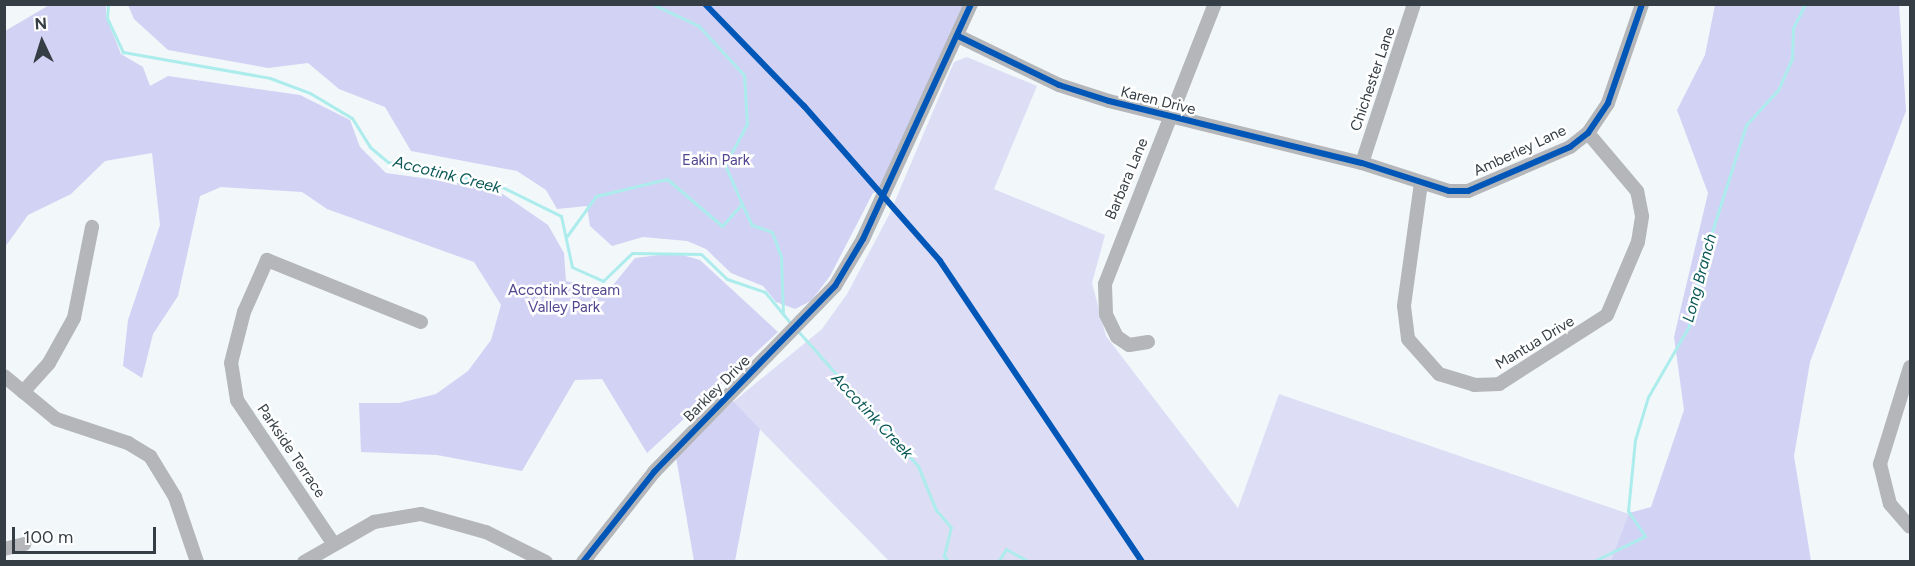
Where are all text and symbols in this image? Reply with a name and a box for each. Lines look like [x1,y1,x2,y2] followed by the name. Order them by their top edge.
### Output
[12,12,72,72] north arrow
[34,14,48,33] text: N
[1347,25,1399,133] street label: Chichester Lane
[1119,83,1197,119] street label: Karen Drive
[1471,122,1569,180] street label: Amberley Lane
[1102,136,1152,222] street label: Barbara Lane
[391,152,503,198] water label: Accotink Creek
[682,152,750,170] park label: Eakin Park
[1679,232,1721,324] water label: Long Branch
[508,281,620,316] park label: Accotink Stream Valley Park
[1492,312,1578,374] street label: Mantua Drive
[680,352,754,426] street label: Barkley Drive
[827,369,917,463] water label: Accotink Creek
[253,401,329,501] street label: Parkside Terrace
[15,515,159,553] scale bar
[23,526,73,548] text: 100 m

